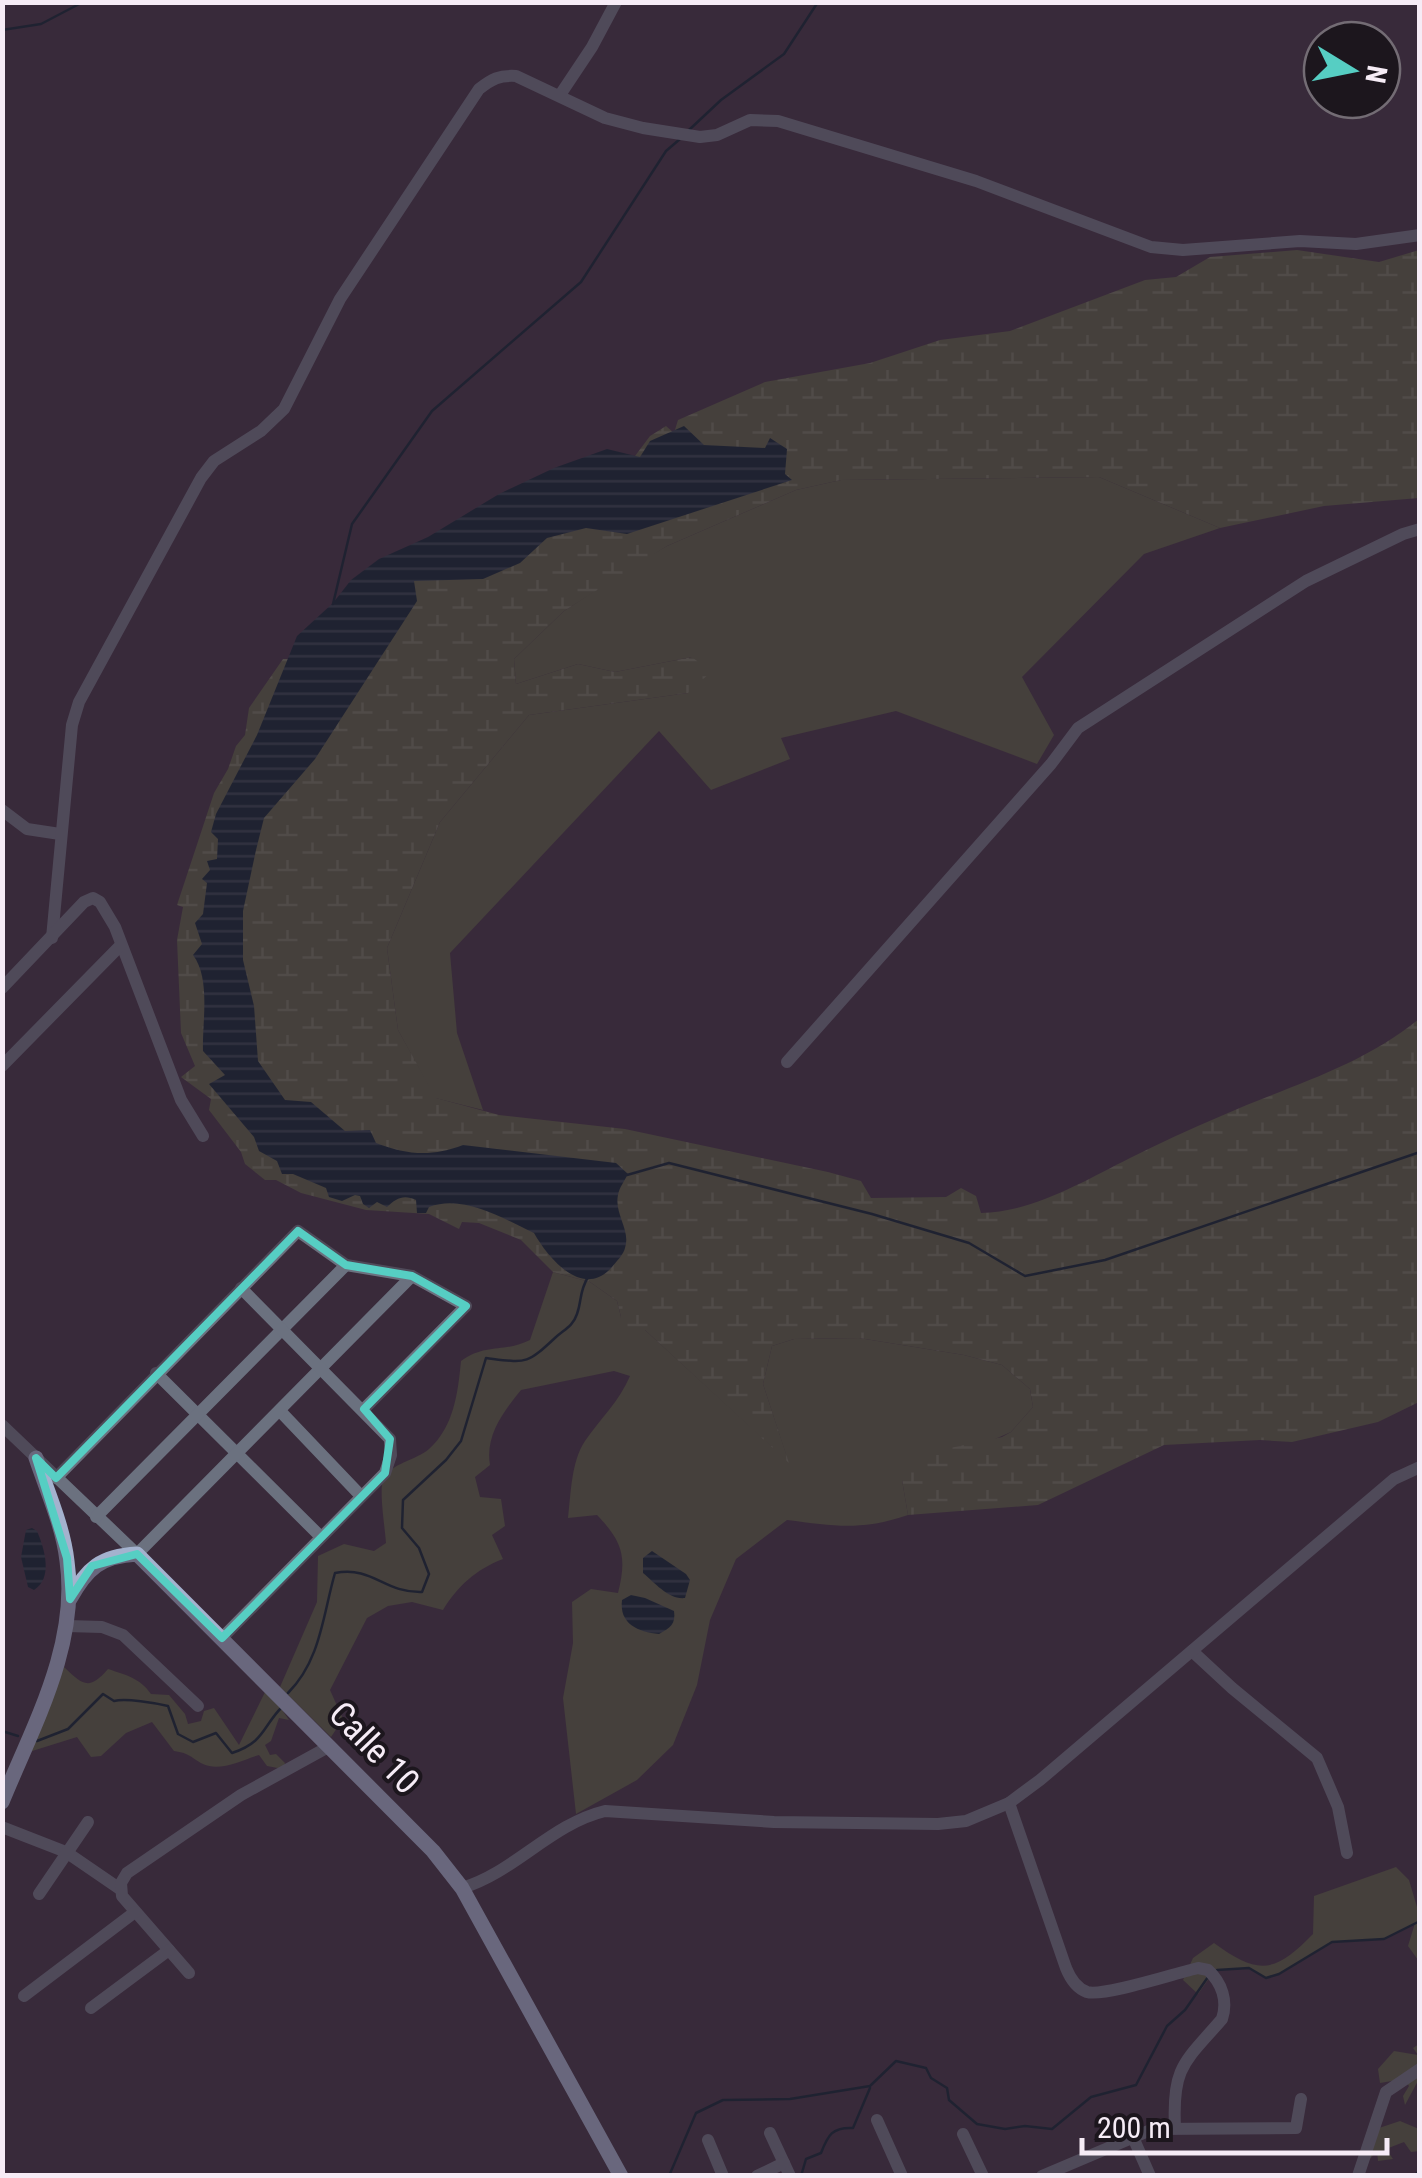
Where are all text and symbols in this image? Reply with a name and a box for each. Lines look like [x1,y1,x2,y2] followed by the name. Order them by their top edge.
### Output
[1302,20,1402,120] north arrow
[1358,63,1394,86] text: N
[320,1694,428,1802] street label: Calle 10
[1082,2093,1387,2155] scale bar
[1097,2110,1171,2145] text: 200 m

